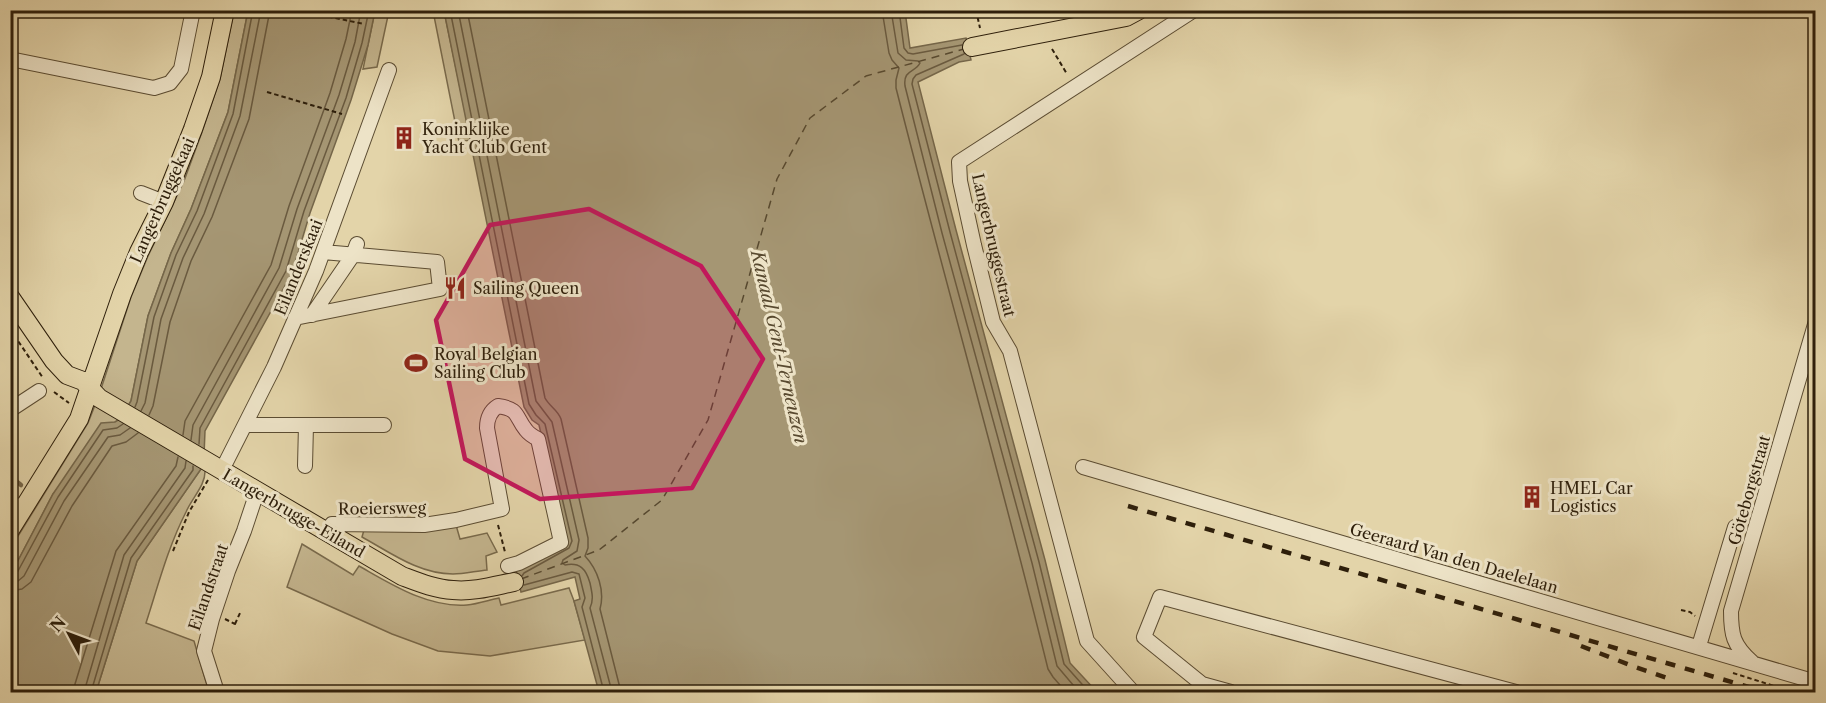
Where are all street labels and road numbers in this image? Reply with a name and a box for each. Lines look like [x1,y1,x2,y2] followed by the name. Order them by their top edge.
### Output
[125,134,199,266] street label: Langerbruggekaai
[968,171,1020,319] street label: Langerbruggestraat
[270,216,326,318] street label: Eilanderskaai
[1724,432,1774,547] street label: Göteborgstraat
[219,464,369,562] street label: Langerbrugge-Eiland
[338,497,427,519] street label: Roeiersweg
[1348,519,1560,597] street label: Geeraard Van den Daelelaan
[184,541,232,633] street label: Eilandstraat

